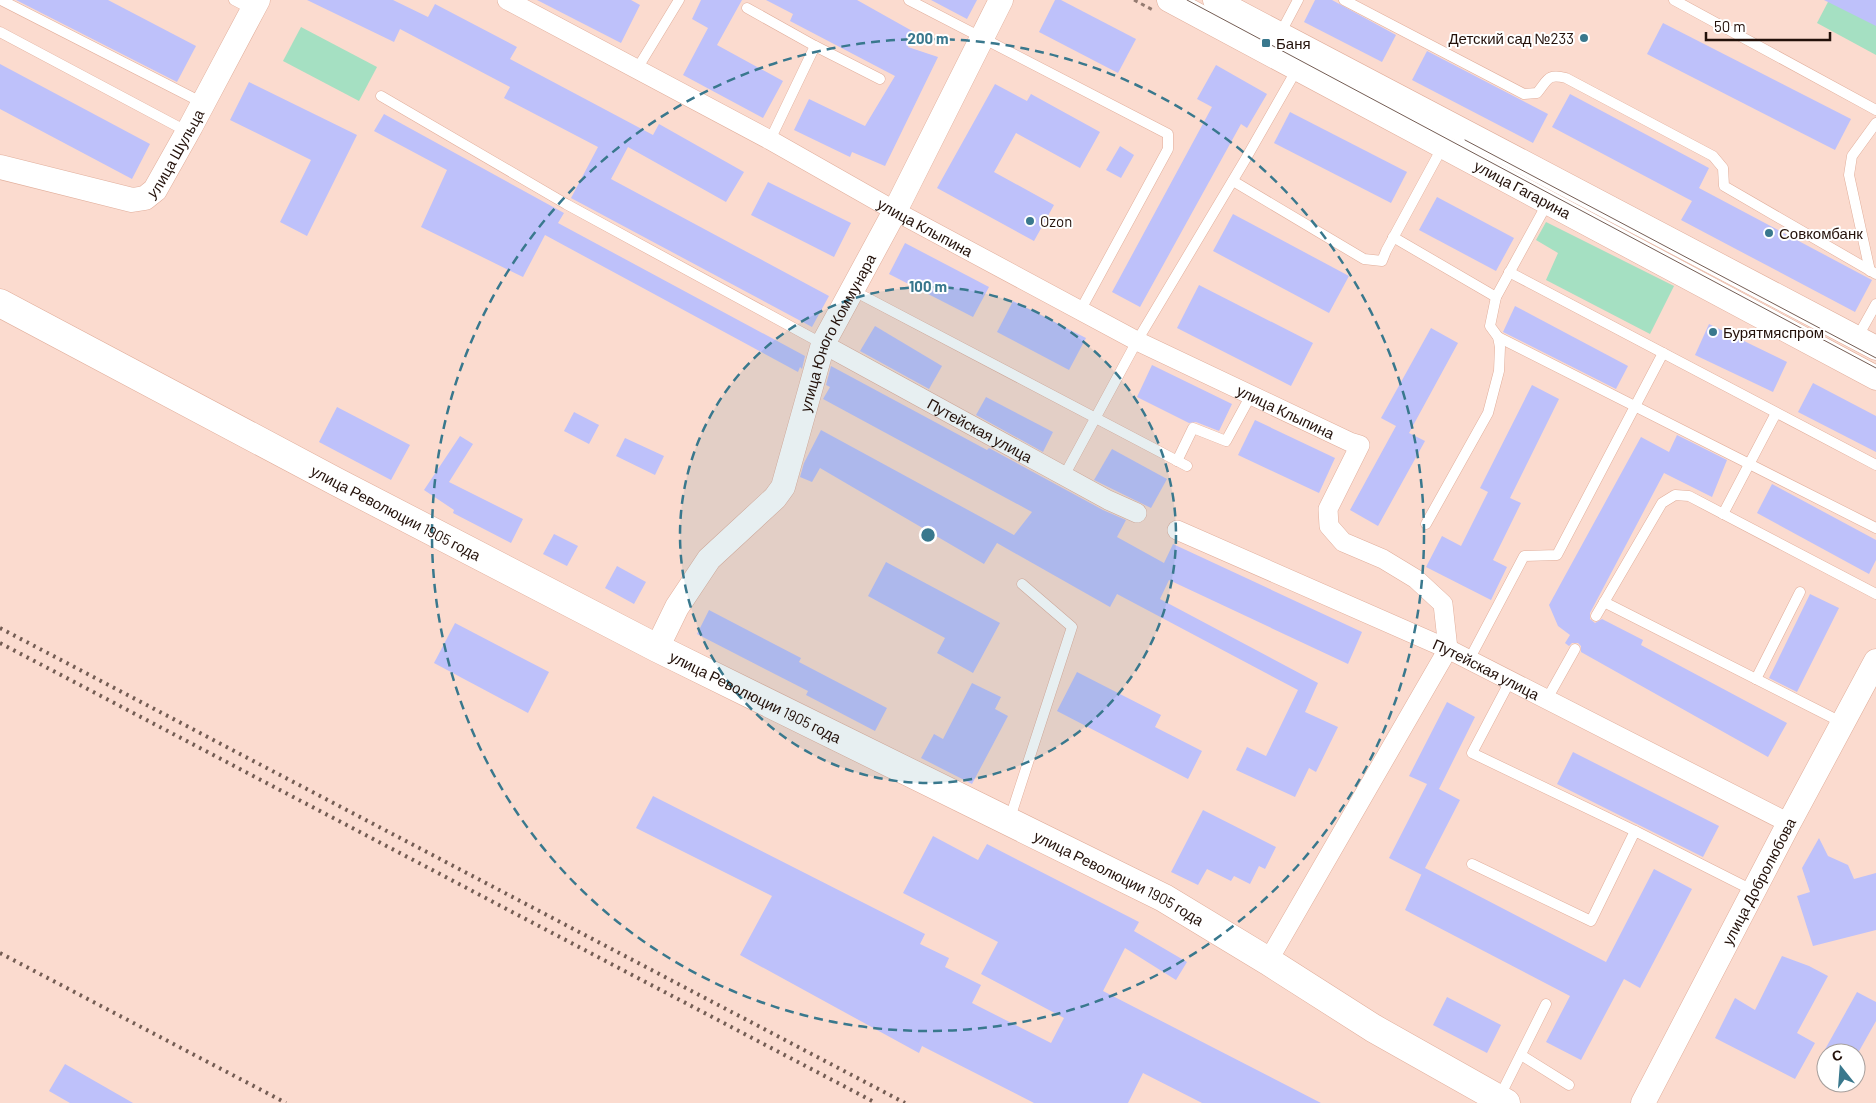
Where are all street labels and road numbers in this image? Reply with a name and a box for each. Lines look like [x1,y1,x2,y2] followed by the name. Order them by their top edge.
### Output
[144,105,208,202] street label: улица Шульца
[1471,156,1575,222] street label: улица Гагарина
[874,194,977,260] street label: улица Клыпина
[795,250,879,414] street label: улица Юного Коммунара
[1234,381,1338,443] street label: улица Клыпина
[924,394,1036,466] street label: Путейская улица
[308,461,484,564] street label: улица Революции 1905 года
[1430,635,1543,703] street label: Путейская улица
[667,647,845,747] street label: улица Революции 1905 года
[1718,814,1799,948] street label: улица Добролюбова
[1031,826,1208,929] street label: улица Революции 1905 года

